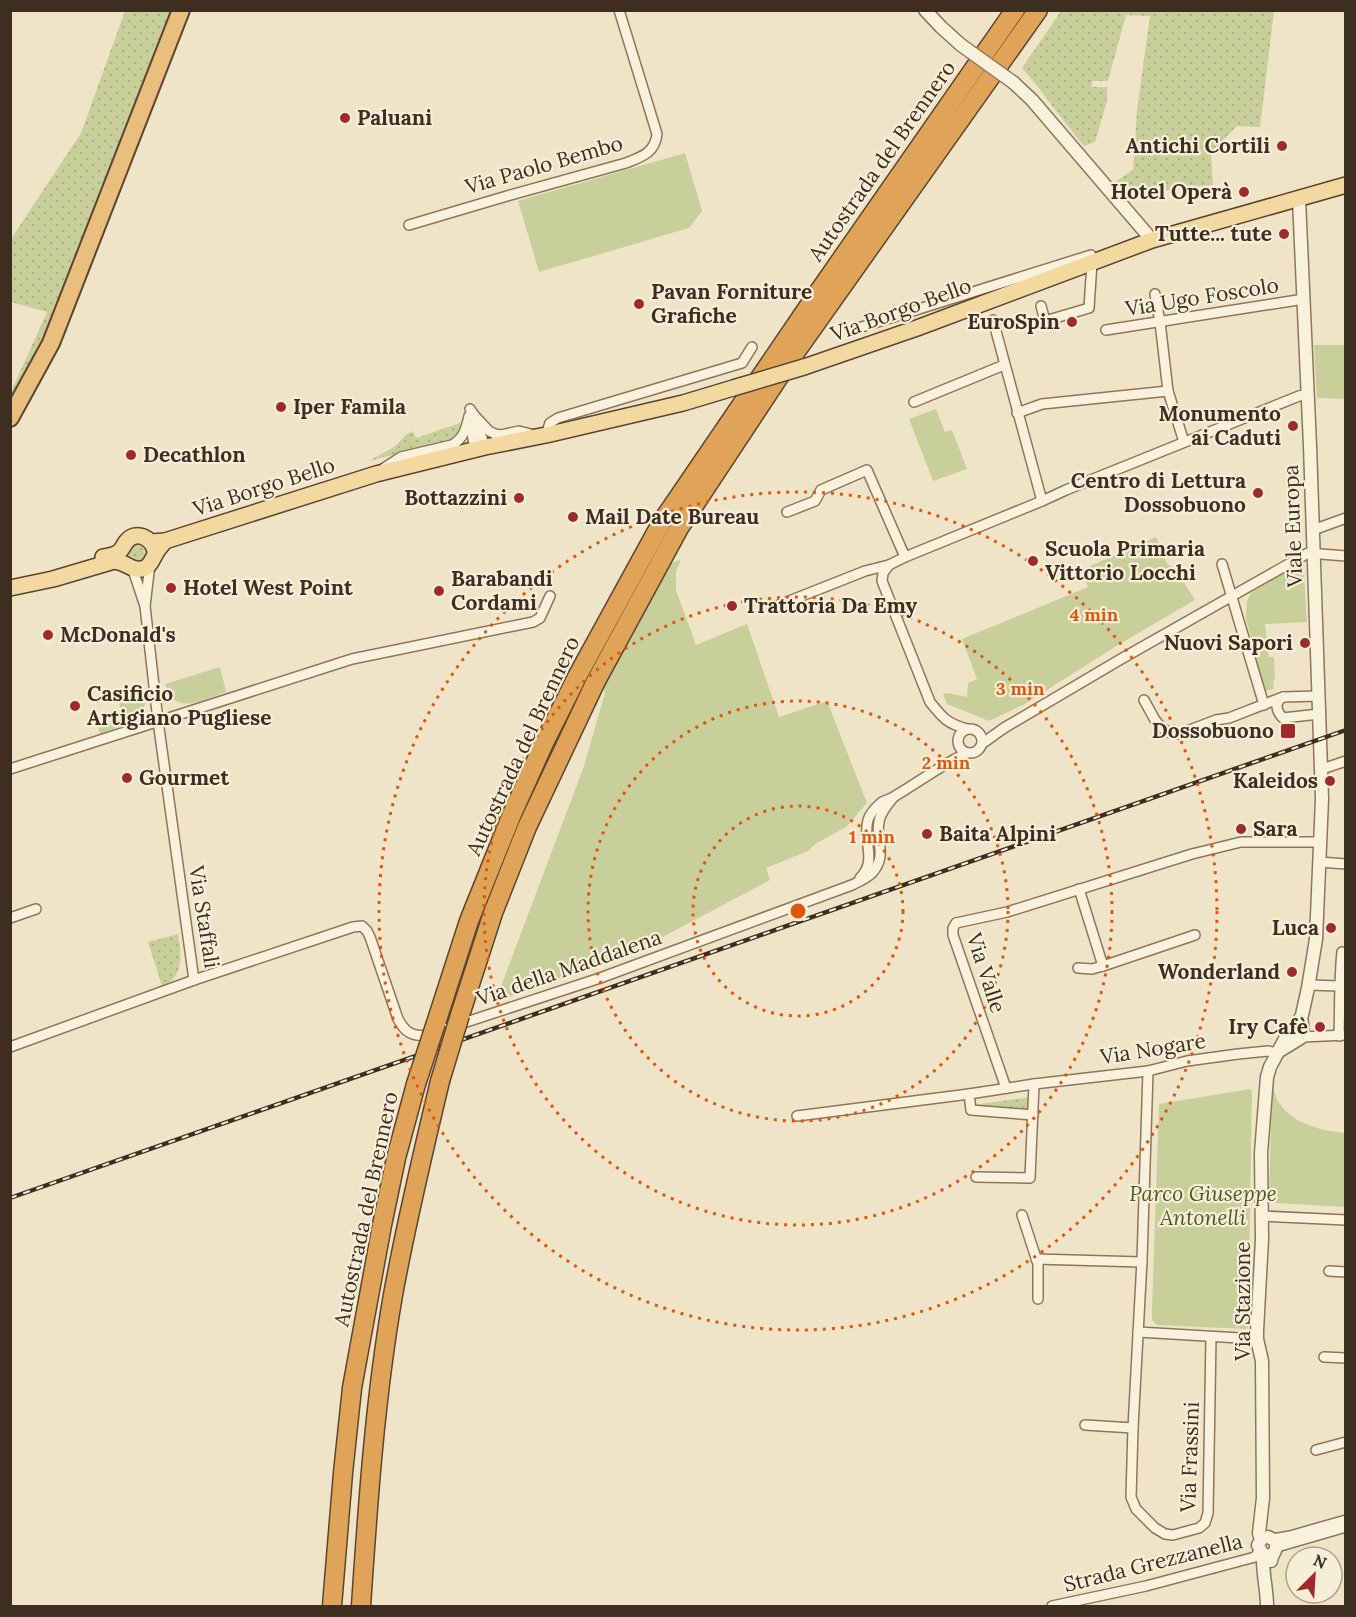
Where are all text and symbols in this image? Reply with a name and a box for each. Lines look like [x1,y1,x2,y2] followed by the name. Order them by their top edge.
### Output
[801,55,961,267] street label: Autostrada del Brennero
[357,104,432,131] place label: Paluani
[338,111,352,125] marker: Paluani
[461,129,626,200] street label: Via Paolo Bembo
[1126,132,1270,159] place label: Antichi Cortili
[1275,139,1289,153] marker: Antichi Cortili
[1111,178,1232,205] place label: Hotel Operà
[1237,185,1251,199] marker: Hotel Operà
[1155,220,1272,247] place label: Tutte... tute
[1277,227,1291,241] marker: Tutte... tute
[1122,271,1280,322] street label: Via Ugo Foscolo
[826,272,975,348] street label: Via Borgo Bello
[651,278,812,329] place label: Pavan Forniture Grafiche
[632,297,646,311] marker: Pavan Forniture Grafiche
[967,308,1060,335] place label: EuroSpin
[1065,315,1079,329] marker: EuroSpin
[293,393,406,420] place label: Iper Famila
[274,400,288,414] marker: Iper Famila
[1158,400,1281,451] place label: Monumento ai Caduti
[1286,419,1300,433] marker: Monumento ai Caduti
[143,441,246,468] place label: Decathlon
[124,448,138,462] marker: Decathlon
[189,451,338,522] street label: Via Borgo Bello
[1277,464,1308,589] street label: Viale Europa
[1071,467,1246,518] place label: Centro di Lettura Dossobuono
[404,484,507,511] place label: Bottazzini
[1251,486,1265,500] marker: Centro di Lettura Dossobuono
[512,491,526,505] marker: Bottazzini
[585,503,759,530] place label: Mail Date Bureau
[566,510,580,524] marker: Mail Date Bureau
[1045,535,1205,586] place label: Scuola Primaria Vittorio Locchi
[1026,554,1040,568] marker: Scuola Primaria Vittorio Locchi
[451,565,553,616] place label: Barabandi Cordami
[183,574,353,601] place label: Hotel West Point
[164,581,178,595] marker: Hotel West Point
[432,584,446,598] marker: Barabandi Cordami
[744,592,917,619] place label: Trattoria Da Emy
[725,599,739,613] marker: Trattoria Da Emy
[1070,603,1119,626] text: 4 min
[60,621,176,648] place label: McDonald's
[41,628,55,642] marker: McDonald's
[1164,629,1293,656] place label: Nuovi Sapori
[459,632,585,861] street label: Autostrada del Brennero
[1298,636,1312,650] marker: Nuovi Sapori
[996,677,1045,700] text: 3 min
[87,680,271,731] place label: Casificio Artigiano Pugliese
[68,699,82,713] marker: Casificio Artigiano Pugliese
[1152,717,1274,744] place label: Dossobuono
[1279,722,1297,740] marker: Dossobuono
[922,751,971,774] text: 2 min
[139,764,229,791] place label: Gourmet
[1233,767,1318,794] place label: Kaleidos
[120,771,134,785] marker: Gourmet
[1323,774,1337,788] marker: Kaleidos
[1253,815,1298,842] place label: Sara
[939,820,1056,847] place label: Baita Alpini
[1234,822,1248,836] marker: Sara
[849,825,895,848] text: 1 min
[920,827,934,841] marker: Baita Alpini
[183,863,226,970] street label: Via Staffali
[788,901,808,921] centre of rings
[1272,914,1319,941] place label: Luca
[1324,921,1338,935] marker: Luca
[472,923,665,1012] street label: Via della Maddalena
[961,928,1012,1016] street label: Via Valle
[1158,958,1280,985] place label: Wonderland
[1285,965,1299,979] marker: Wonderland
[1228,1013,1308,1040] place label: Iry Cafè
[1313,1020,1327,1034] marker: Iry Cafè
[1097,1027,1208,1070] street label: Via Nogare
[327,1089,404,1330] street label: Autostrada del Brennero
[1129,1180,1277,1231] park label: Parco Giuseppe Antonelli
[1229,1241,1256,1362] street label: Via Stazione
[1174,1401,1205,1514] street label: Via Frassini
[1061,1527,1245,1598] street label: Strada Grezzanella
[1284,1545,1344,1605] north arrow
[1310,1550,1330,1573] text: N

